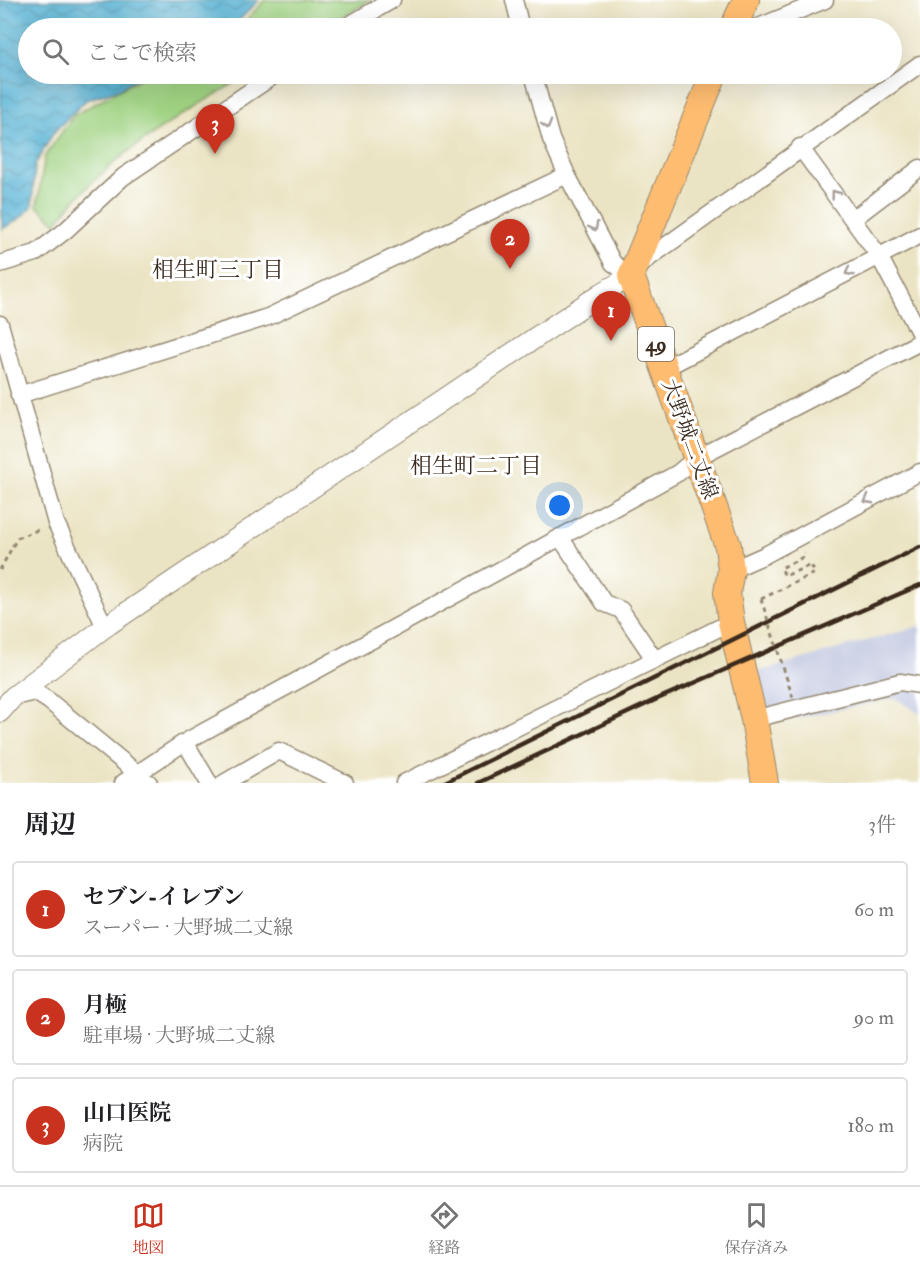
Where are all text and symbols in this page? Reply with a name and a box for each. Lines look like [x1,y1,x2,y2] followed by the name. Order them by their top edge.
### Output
[18,18,902,84] search box
[39,35,72,68] icon: search
[87,39,197,67] text: ここで検索
[196,104,234,154] pin: 3
[540,120,552,130] one-way arrow
[831,190,842,201] one-way arrow
[490,220,530,269] pin: 2
[587,221,598,232] one-way arrow
[152,256,284,284] district label: 相生町三丁目
[845,265,856,276] one-way arrow
[592,292,630,341] pin: 1
[638,327,674,361] road number: 49
[655,375,724,503] street label: 大野城二丈線
[410,452,542,480] district label: 相生町二丁目
[545,491,574,520] your location
[864,493,875,504] one-way arrow
[24,809,76,841] text: 周辺
[868,812,896,837] text: 3件
[83,883,245,911] text: セブン-イレブン
[42,897,49,922] text: 1
[854,897,894,922] text: 60 m
[83,915,293,940] text: スーパー · 大野城二丈線
[83,991,127,1019] text: 月極
[40,1005,51,1030] text: 2
[854,1005,894,1030] text: 90 m
[83,1023,275,1048] text: 駐車場 · 大野城二丈線
[83,1099,171,1127] text: 山口医院
[42,1113,49,1138] text: 3
[847,1113,894,1138] text: 180 m
[83,1131,123,1156] text: 病院
[132,1199,165,1258] tab: 地図
[428,1199,461,1258] tab: 経路
[724,1199,788,1258] tab: 保存済み

